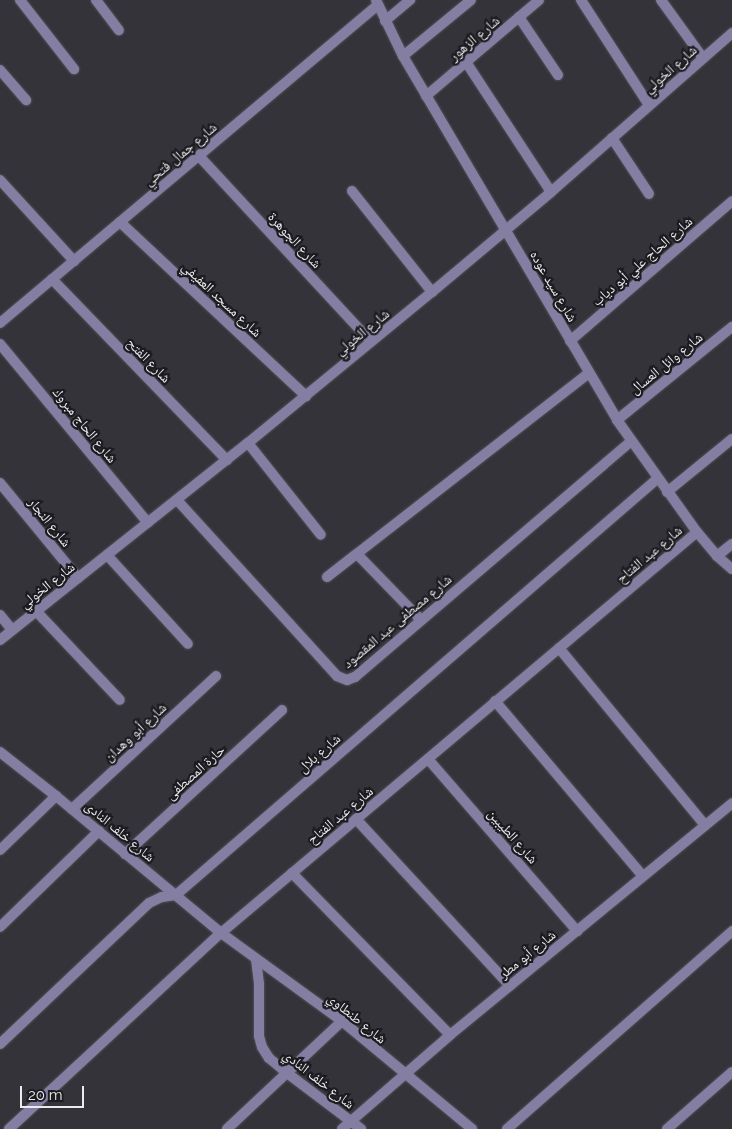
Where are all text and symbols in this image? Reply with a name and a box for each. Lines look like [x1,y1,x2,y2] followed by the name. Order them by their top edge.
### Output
[445,12,503,64] street label: شارع الزهور
[640,41,700,97] street label: شارع الخولي
[140,119,220,189] street label: شارع جمال فتحي
[265,208,325,272] street label: شارع الجوهرة
[588,213,696,309] street label: شارع الحاج علي أبو دياب
[527,247,581,325] street label: شارع سيد عوده
[179,258,265,340] street label: شارع مسجد العفيفي
[331,305,393,359] street label: شارع الخولي
[626,328,706,398] street label: شارع وائل العسال
[123,334,175,386] street label: شارع الفتح
[49,384,121,466] street label: شارع الحاج مبروك
[25,494,75,550] street label: شارع النجار
[613,522,685,586] street label: شارع عبد الفتاح
[16,558,78,612] street label: شارع الخولي
[339,571,455,671] street label: شارع مصطفى عبد المقصود
[100,699,170,765] street label: شارع أبو وهدان
[294,730,344,776] street label: شارع بلال
[162,741,228,803] street label: حارة المصطفى
[304,783,376,847] street label: شارع عبد الفتاح
[82,797,158,865] street label: شارع خلف النادى
[484,805,542,867] street label: شارع الطيبين
[495,926,559,982] street label: شارع أبو مطر
[324,989,390,1047] street label: شارع طنطاوي
[280,1046,358,1112] street label: شارع خلف النادي
[22,1076,86,1108] scale bar
[28,1086,63,1104] text: 20 m

